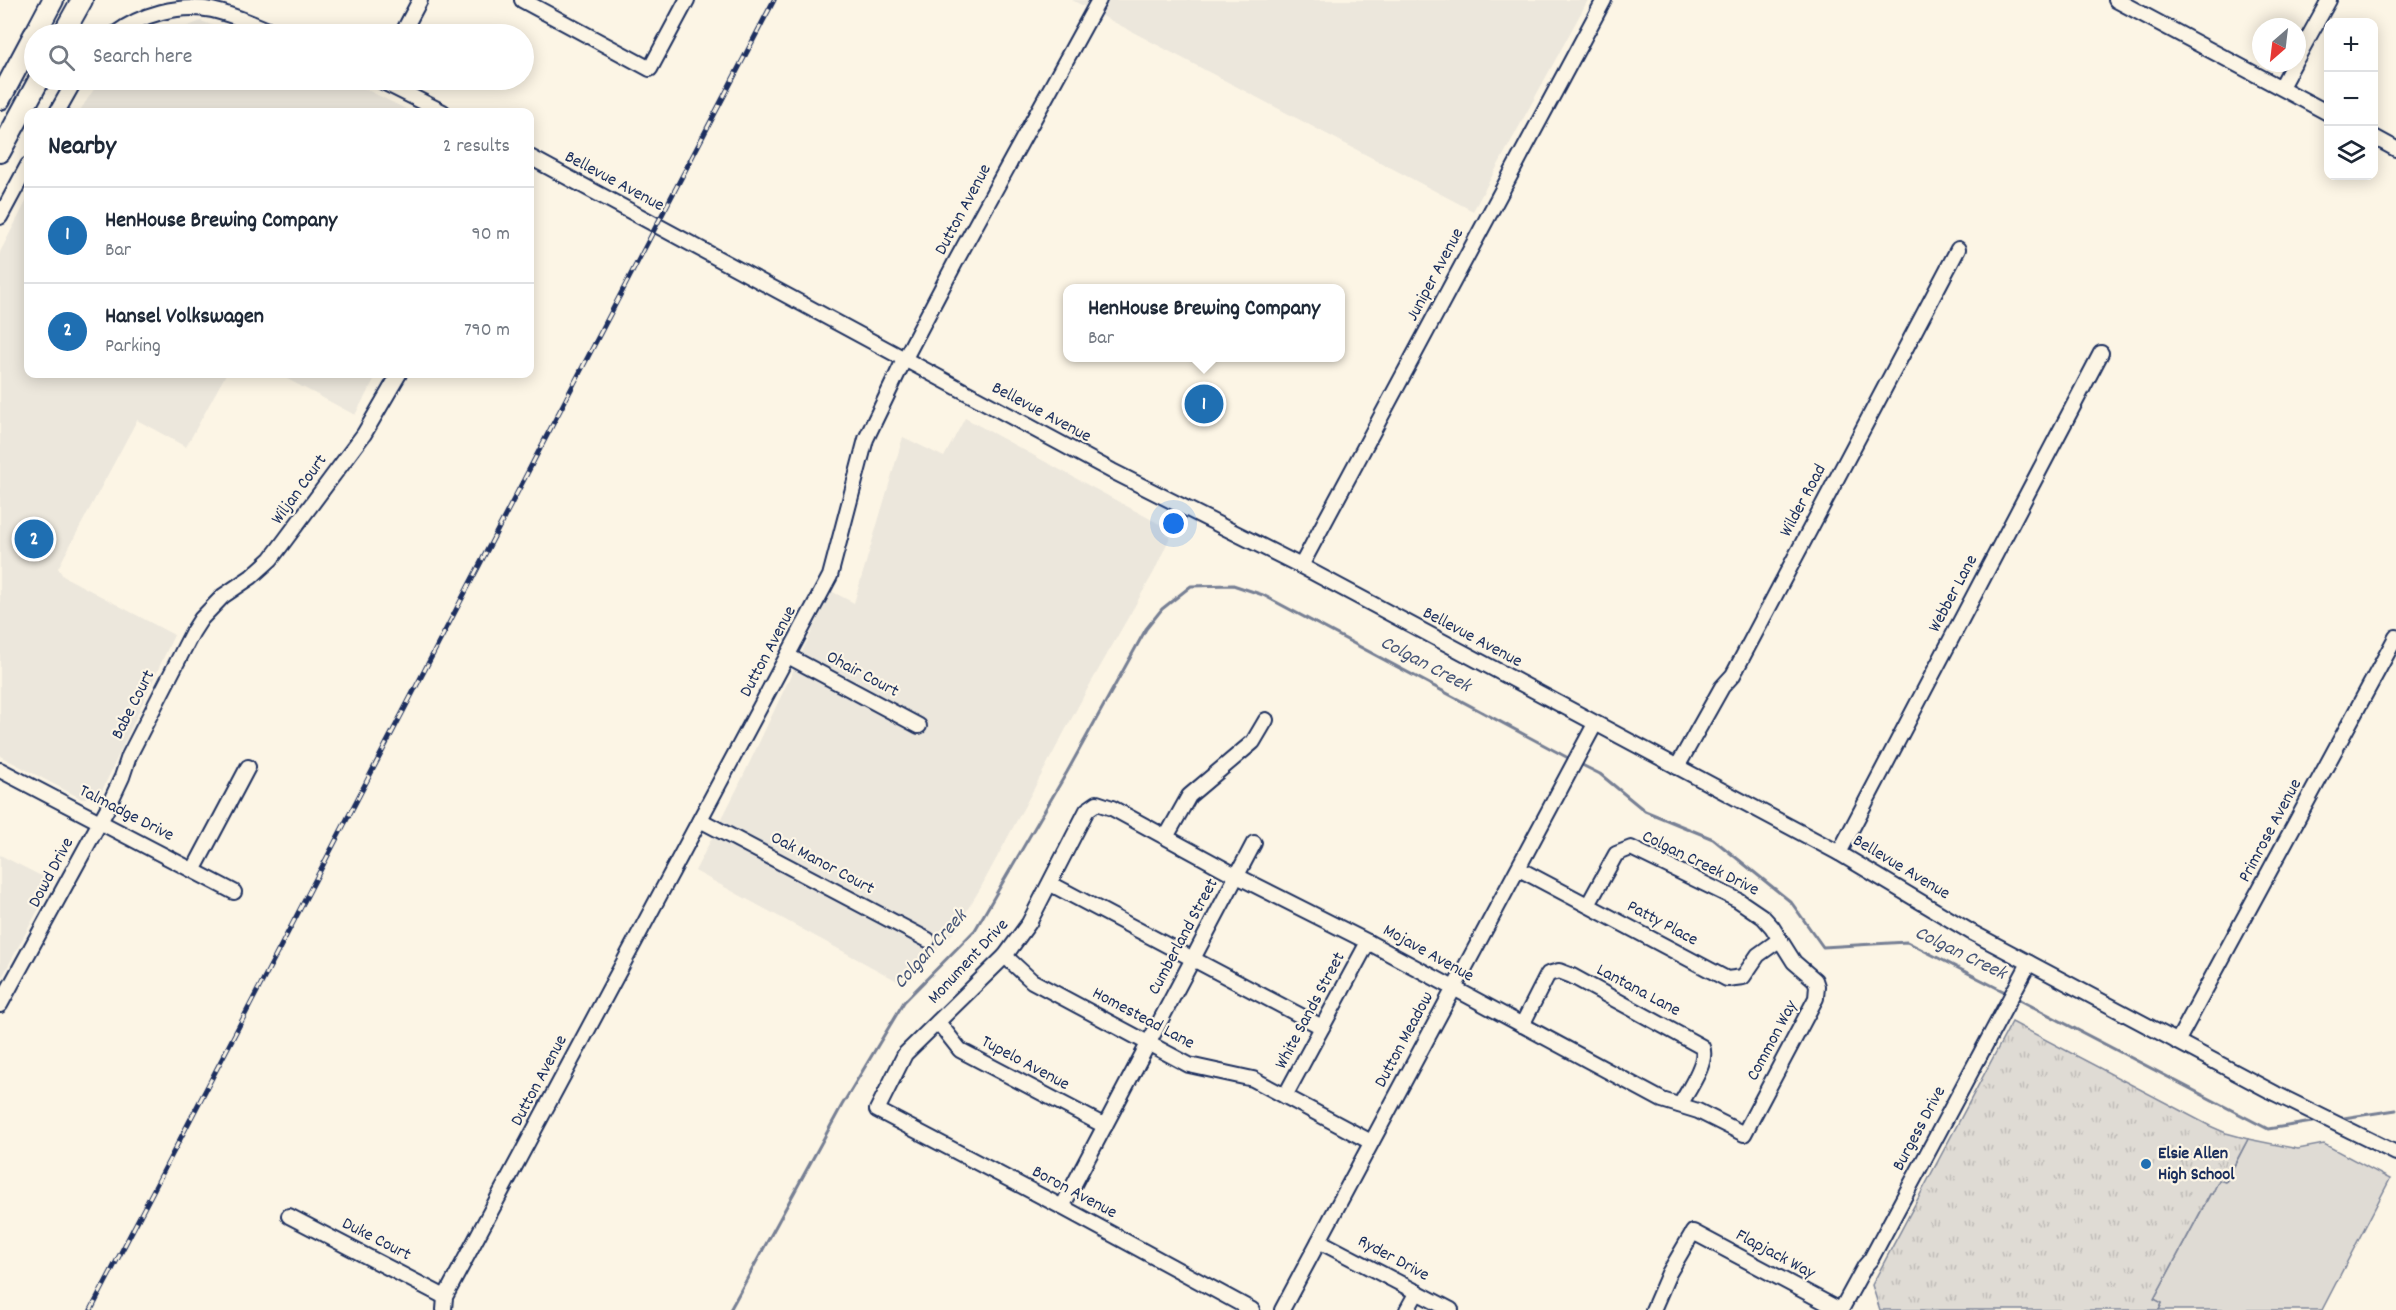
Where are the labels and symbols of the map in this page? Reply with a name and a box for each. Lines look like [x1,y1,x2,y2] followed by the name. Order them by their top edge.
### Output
[2252,18,2306,72] north arrow
[560,145,668,219] street label: Bellevue Avenue
[929,160,999,260] street label: Dutton Avenue
[1401,224,1471,326] street label: Juniper Avenue
[987,376,1095,450] street label: Bellevue Avenue
[1184,382,1224,426] pin: 1
[266,449,334,530] street label: Wiljan Court
[1774,460,1834,542] street label: Wilder Road
[1159,509,1188,538] your location
[15,516,54,562] pin: 2
[1923,551,1985,637] street label: Webber Lane
[1418,601,1526,675] street label: Bellevue Avenue
[734,602,804,702] street label: Dutton Avenue
[1375,629,1477,701] water label: Colgan Creek
[821,645,903,705] street label: Ohair Court
[106,666,162,744] street label: Babe Court
[2233,775,2309,887] street label: Primrose Avenue
[74,779,178,849] street label: Talmadge Drive
[1637,825,1763,903] street label: Colgan Creek Drive
[766,826,879,902] street label: Oak Manor Court
[1848,829,1954,907] street label: Bellevue Avenue
[23,833,81,912] street label: Dowd Drive
[1143,874,1225,1000] street label: Cumberland Street
[1622,895,1702,953] street label: Patty Place
[888,903,976,996] water label: Colgan Creek
[923,914,1015,1010] street label: Monument Drive
[1378,919,1478,989] street label: Mojave Avenue
[1910,920,2012,989] water label: Colgan Creek
[1270,948,1353,1074] street label: White Sands Street
[1591,958,1685,1024] street label: Lantana Lane
[1087,982,1199,1057] street label: Homestead Lane
[1369,987,1441,1093] street label: Dutton Meadow
[1741,996,1805,1086] street label: Common Way
[976,1030,1074,1098] street label: Tupelo Avenue
[505,1031,575,1131] street label: Dutton Avenue
[1887,1082,1953,1176] street label: Burgess Drive
[2158,1142,2235,1188] place label: Elsie Allen High School
[2139,1157,2153,1171] marker: Elsie Allen High School
[1027,1160,1121,1226] street label: Boron Avenue
[337,1212,415,1268] street label: Duke Court
[1731,1224,1820,1287] street label: Flapjack Way
[1353,1230,1433,1288] street label: Ryder Drive

